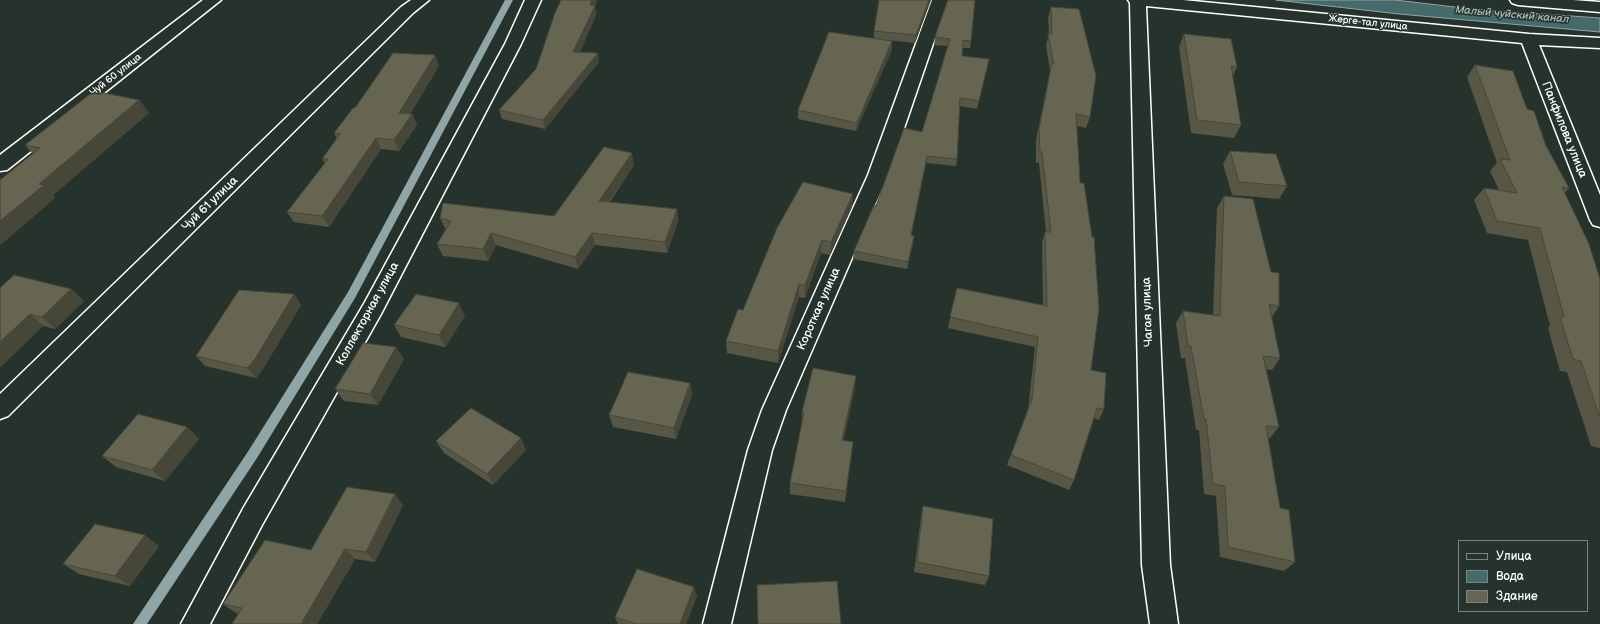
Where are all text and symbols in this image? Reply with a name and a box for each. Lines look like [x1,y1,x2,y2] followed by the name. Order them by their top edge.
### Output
[1455,3,1569,27] water label: Малый чуйский канал
[1328,13,1408,33] street label: Жерге-тал улица
[88,51,144,99] street label: Чуй 60 улица
[1538,80,1590,180] street label: Панфилова улица
[179,174,241,234] street label: Чуй 61 улица
[334,260,402,368] street label: Коллекторная улица
[794,266,844,352] street label: Короткая улица
[1140,277,1156,347] street label: Чагая улица
[1458,540,1588,612] legend
[1496,549,1532,564] text: Улица
[1496,569,1524,584] text: Вода
[1496,589,1538,604] text: Здание

